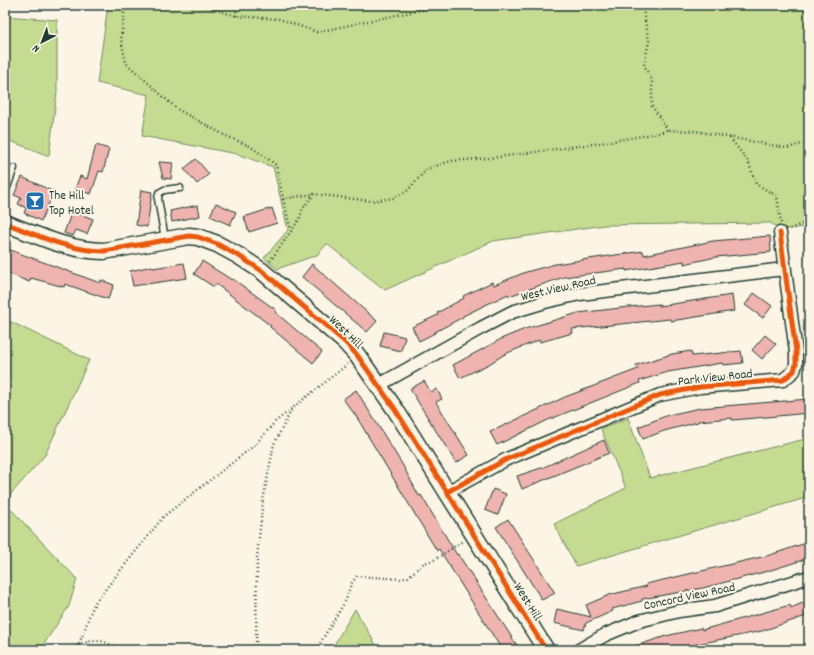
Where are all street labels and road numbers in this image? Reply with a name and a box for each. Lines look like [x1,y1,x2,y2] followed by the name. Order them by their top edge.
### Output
[519,272,598,307] street label: West View Road
[324,311,367,354] street label: West Hill
[677,365,754,392] street label: Park View Road
[642,578,737,616] street label: Concord View Road
[508,580,546,625] street label: West Hill

